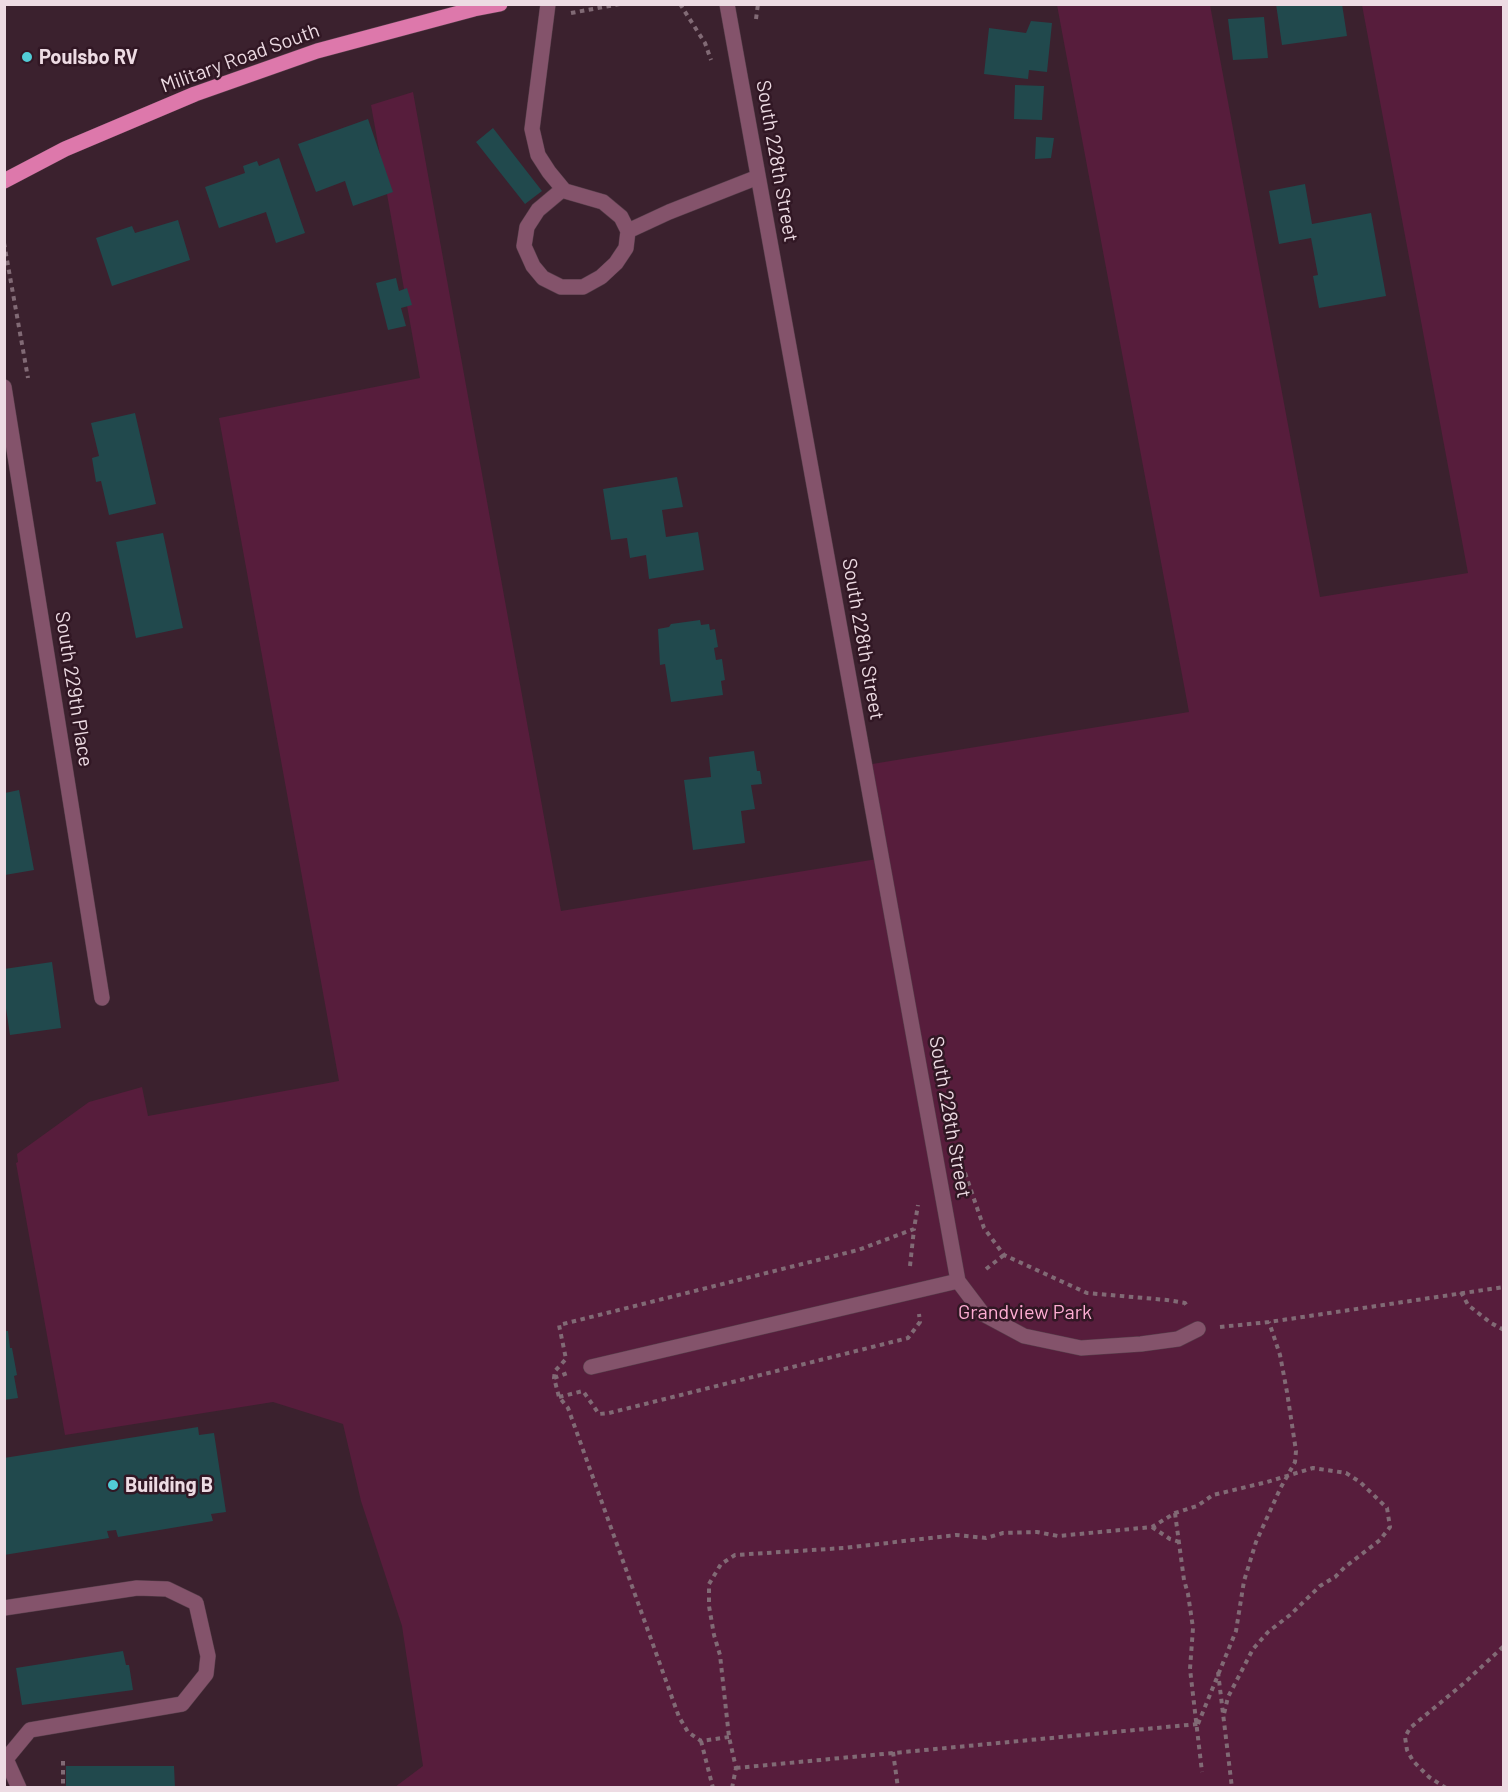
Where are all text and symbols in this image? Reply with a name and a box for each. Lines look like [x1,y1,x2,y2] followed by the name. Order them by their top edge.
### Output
[157,18,323,98] street label: Military Road South
[39,45,138,69] place label: Poulsbo RV
[20,50,34,64] marker: Poulsbo RV
[751,78,803,244] street label: South 228th Street
[837,556,889,722] street label: South 228th Street
[50,610,98,768] street label: South 229th Place
[924,1034,976,1200] street label: South 228th Street
[958,1300,1092,1324] park label: Grandview Park
[125,1473,213,1497] place label: Building B
[106,1478,120,1492] marker: Building B

